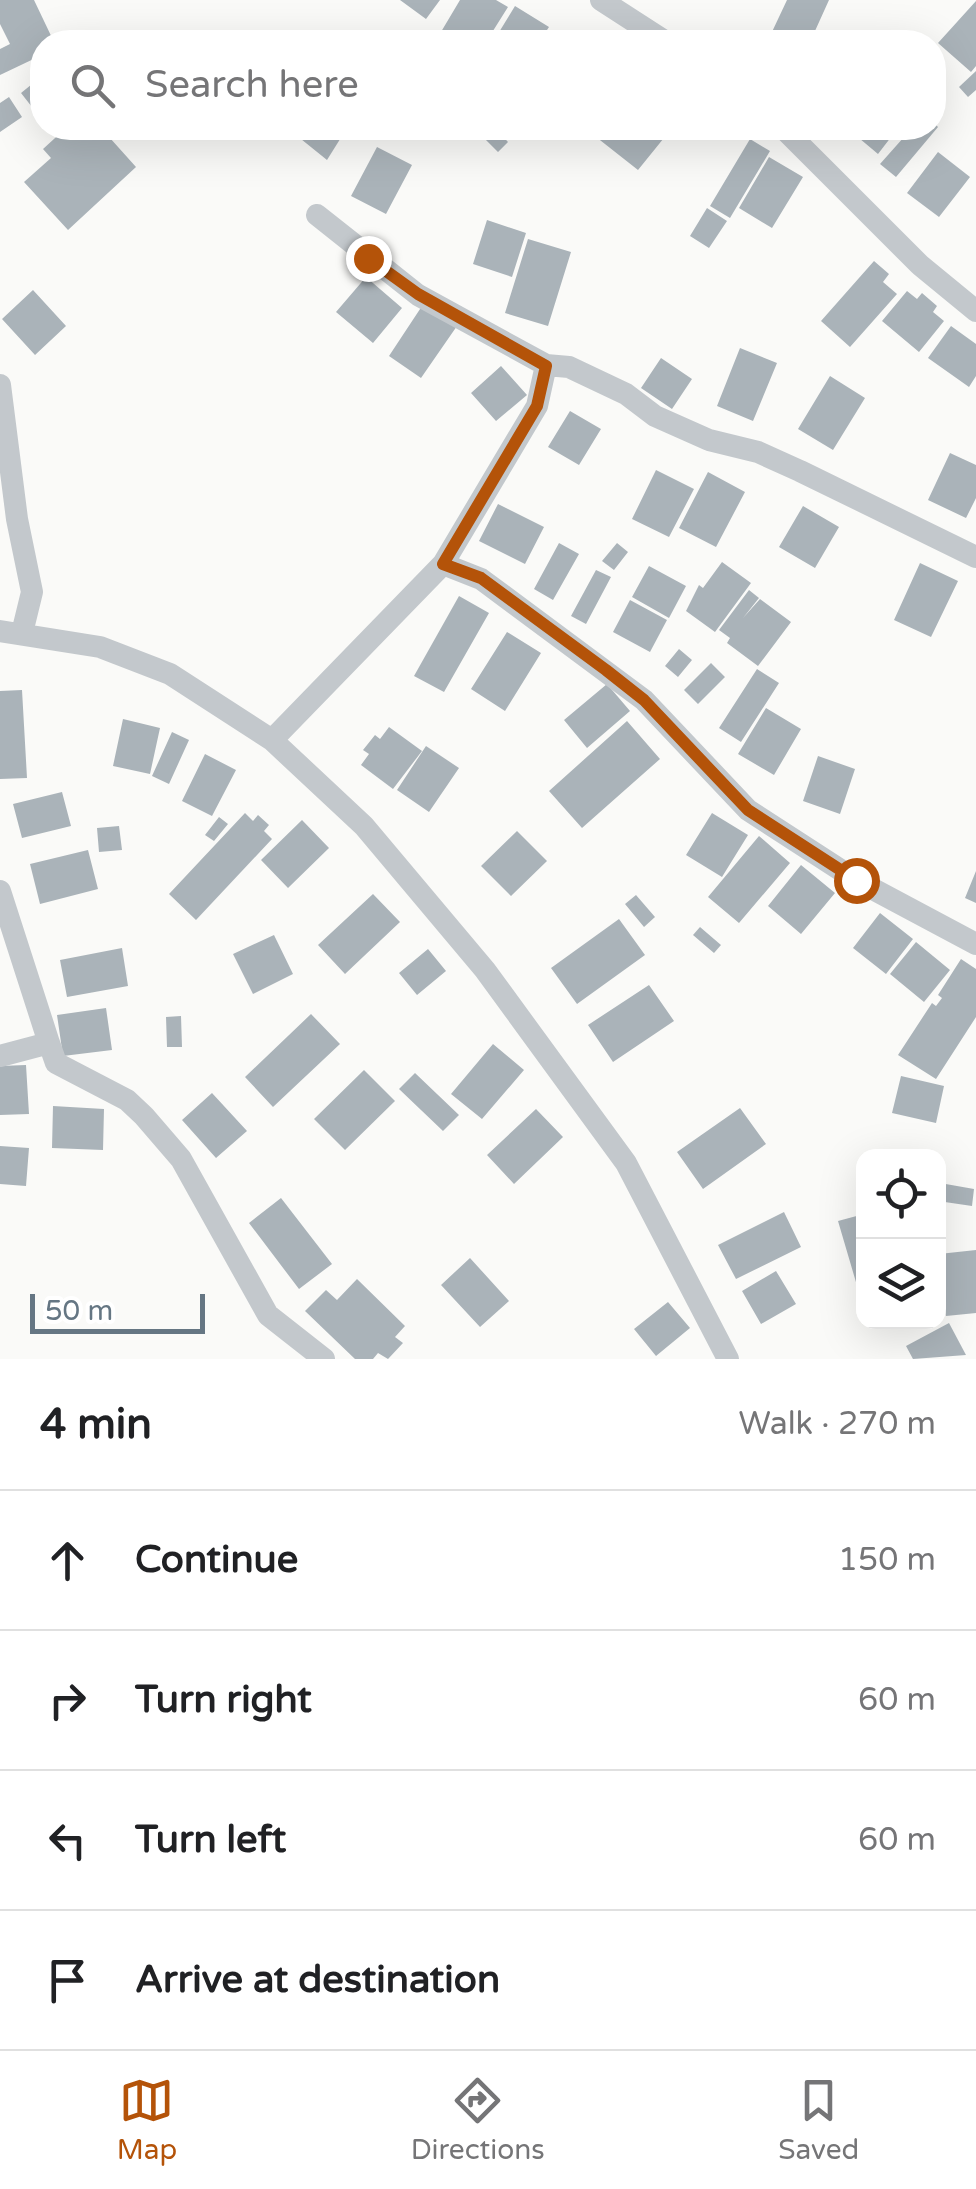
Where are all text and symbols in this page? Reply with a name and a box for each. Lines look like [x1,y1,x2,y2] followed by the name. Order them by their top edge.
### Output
[30,30,946,140] search box
[65,58,120,113] icon: search
[145,62,359,108] text: Search here
[346,236,392,282] route end
[834,858,880,904] route start
[856,1149,946,1329] map controls
[856,1149,946,1239] button: locate
[856,1239,946,1329] button: layers
[30,1289,205,1334] scale bar
[45,1294,113,1328] text: 50 m
[40,1399,152,1450] text: 4 min
[739,1405,936,1443] text: Walk · 270 m
[40,1533,95,1588] icon: ahead
[135,1537,298,1583] text: Continue
[838,1541,936,1579] text: 150 m
[40,1673,95,1728] icon: right
[135,1677,312,1723] text: Turn right
[858,1681,936,1719] text: 60 m
[40,1813,95,1868] icon: left
[135,1817,286,1863] text: Turn left
[858,1821,936,1859] text: 60 m
[40,1953,95,2008] icon: arrive
[135,1957,500,2003] text: Arrive at destination
[117,2073,177,2167] tab: Map
[411,2073,545,2167] tab: Directions
[778,2073,859,2167] tab: Saved

